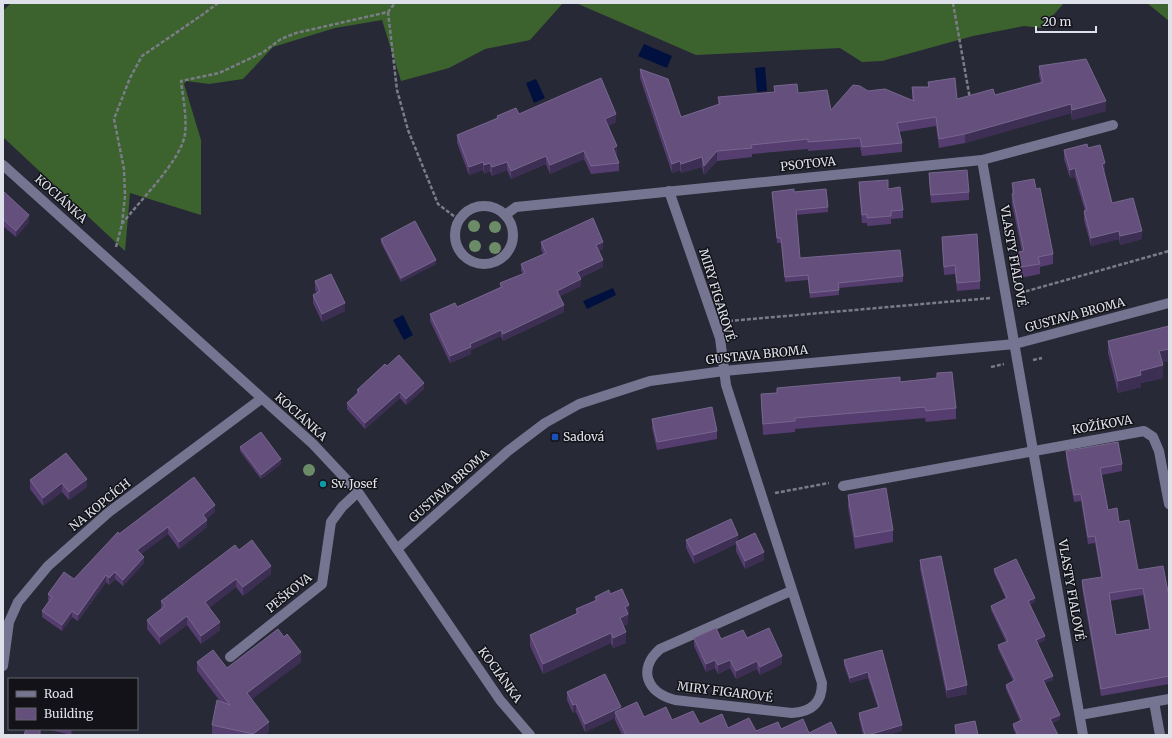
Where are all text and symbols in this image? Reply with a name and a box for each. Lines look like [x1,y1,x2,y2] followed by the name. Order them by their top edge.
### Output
[1036,8,1096,34] scale bar
[1042,14,1071,29] text: 20 m
[779,153,837,174] street label: PSOTOVA
[32,171,91,226] street label: KOCIÁNKA
[997,203,1030,308] street label: VLASTY FIALOVÉ
[696,247,739,343] street label: MIRY FIGAROVÉ
[1023,294,1127,335] street label: GUSTAVA BROMA
[705,342,809,367] street label: GUSTAVA BROMA
[272,389,331,444] street label: KOCIÁNKA
[1070,411,1134,437] street label: KOŽÍKOVA
[563,429,605,444] place label: Sadová
[550,432,560,442] marker: Sadová
[405,445,492,526] street label: GUSTAVA BROMA
[66,475,134,534] street label: NA KOPCÍCH
[331,476,378,491] place label: Sv. Josef
[318,479,328,489] marker: Sv. Josef
[1055,537,1088,642] street label: VLASTY FIALOVÉ
[262,569,315,616] street label: PEŠKOVA
[475,644,526,706] street label: KOCIÁNKA
[8,678,138,730] legend
[676,678,774,705] street label: MIRY FIGAROVÉ
[44,686,73,701] text: Road
[44,706,94,721] text: Building

